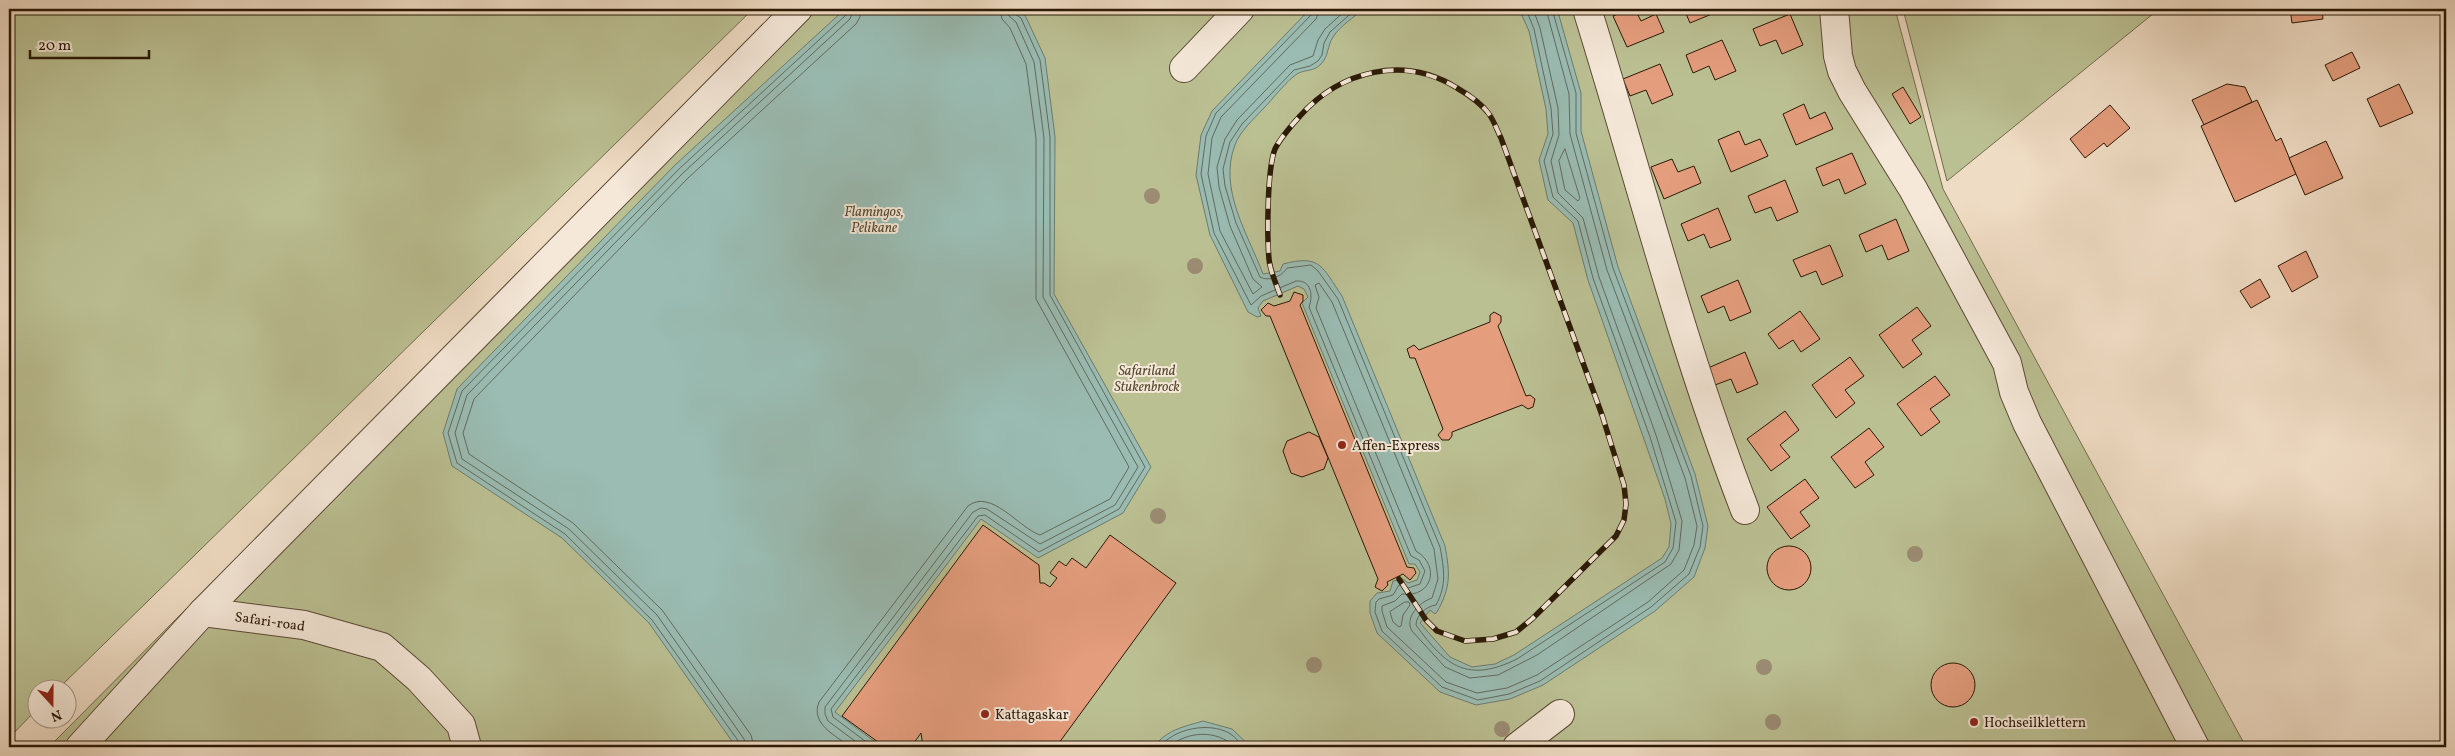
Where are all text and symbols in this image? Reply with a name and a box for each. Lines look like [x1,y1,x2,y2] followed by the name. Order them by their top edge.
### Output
[30,28,149,60] scale bar
[38,36,71,57] text: 20 m
[844,203,904,238] park label: Flamingos, Pelikane
[1114,362,1180,397] park label: Safariland Stukenbrock
[1352,437,1440,456] place label: Affen-Express
[1336,439,1348,451] marker: Affen-Express
[234,608,306,637] street label: Safari-road
[28,678,78,728] north arrow
[48,704,64,725] text: N
[995,706,1069,725] place label: Kattagaskar
[979,708,991,720] marker: Kattagaskar
[1984,714,2086,733] place label: Hochseilklettern
[1968,716,1980,728] marker: Hochseilklettern

